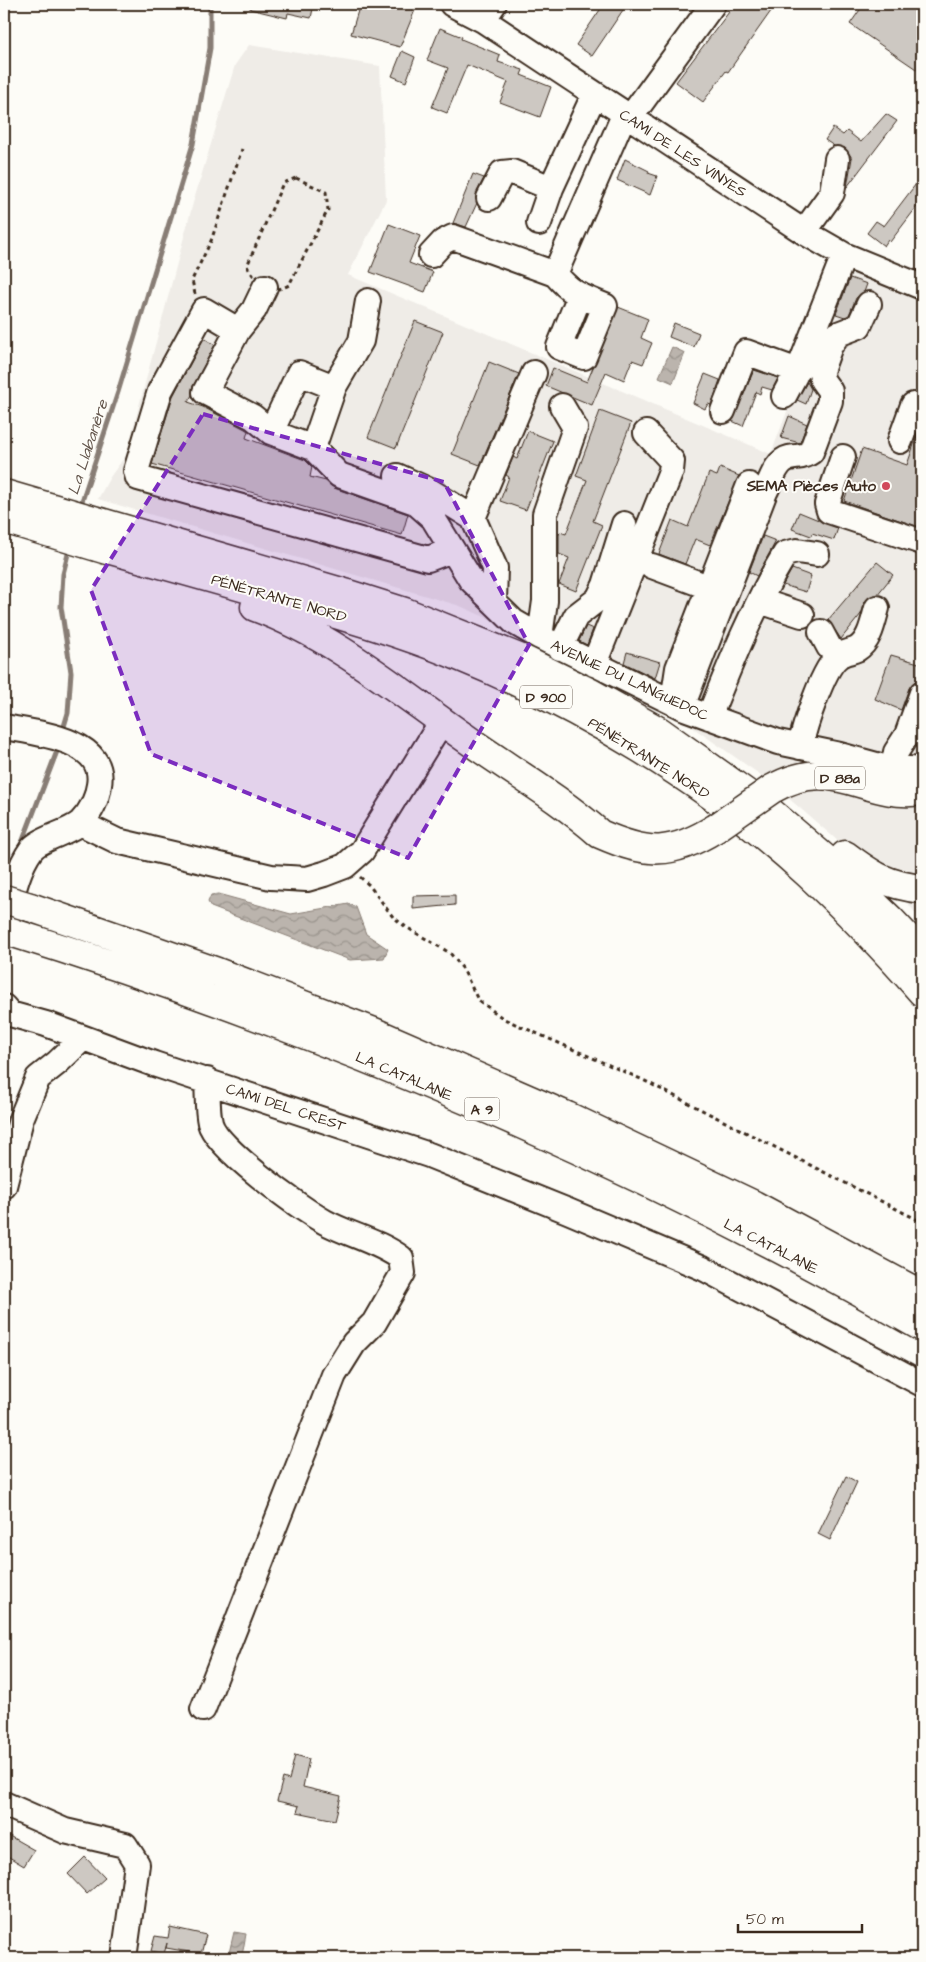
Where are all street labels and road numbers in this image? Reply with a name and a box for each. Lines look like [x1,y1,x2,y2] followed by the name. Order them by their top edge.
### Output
[615,104,751,203] street label: CAMÍ DE LES VINYES
[209,569,349,628] street label: PÉNÉTRANTE NORD
[547,635,713,727] street label: AVENUE DU LANGUEDOC
[520,686,572,709] road number: D 900
[584,712,714,805] street label: PÉNÉTRANTE NORD
[815,766,865,790] road number: D 88a
[352,1047,456,1106] street label: LA CATALANE
[223,1078,349,1137] street label: CAMÍ DEL CREST
[464,1098,500,1120] road number: A 9
[720,1214,822,1279] street label: LA CATALANE

